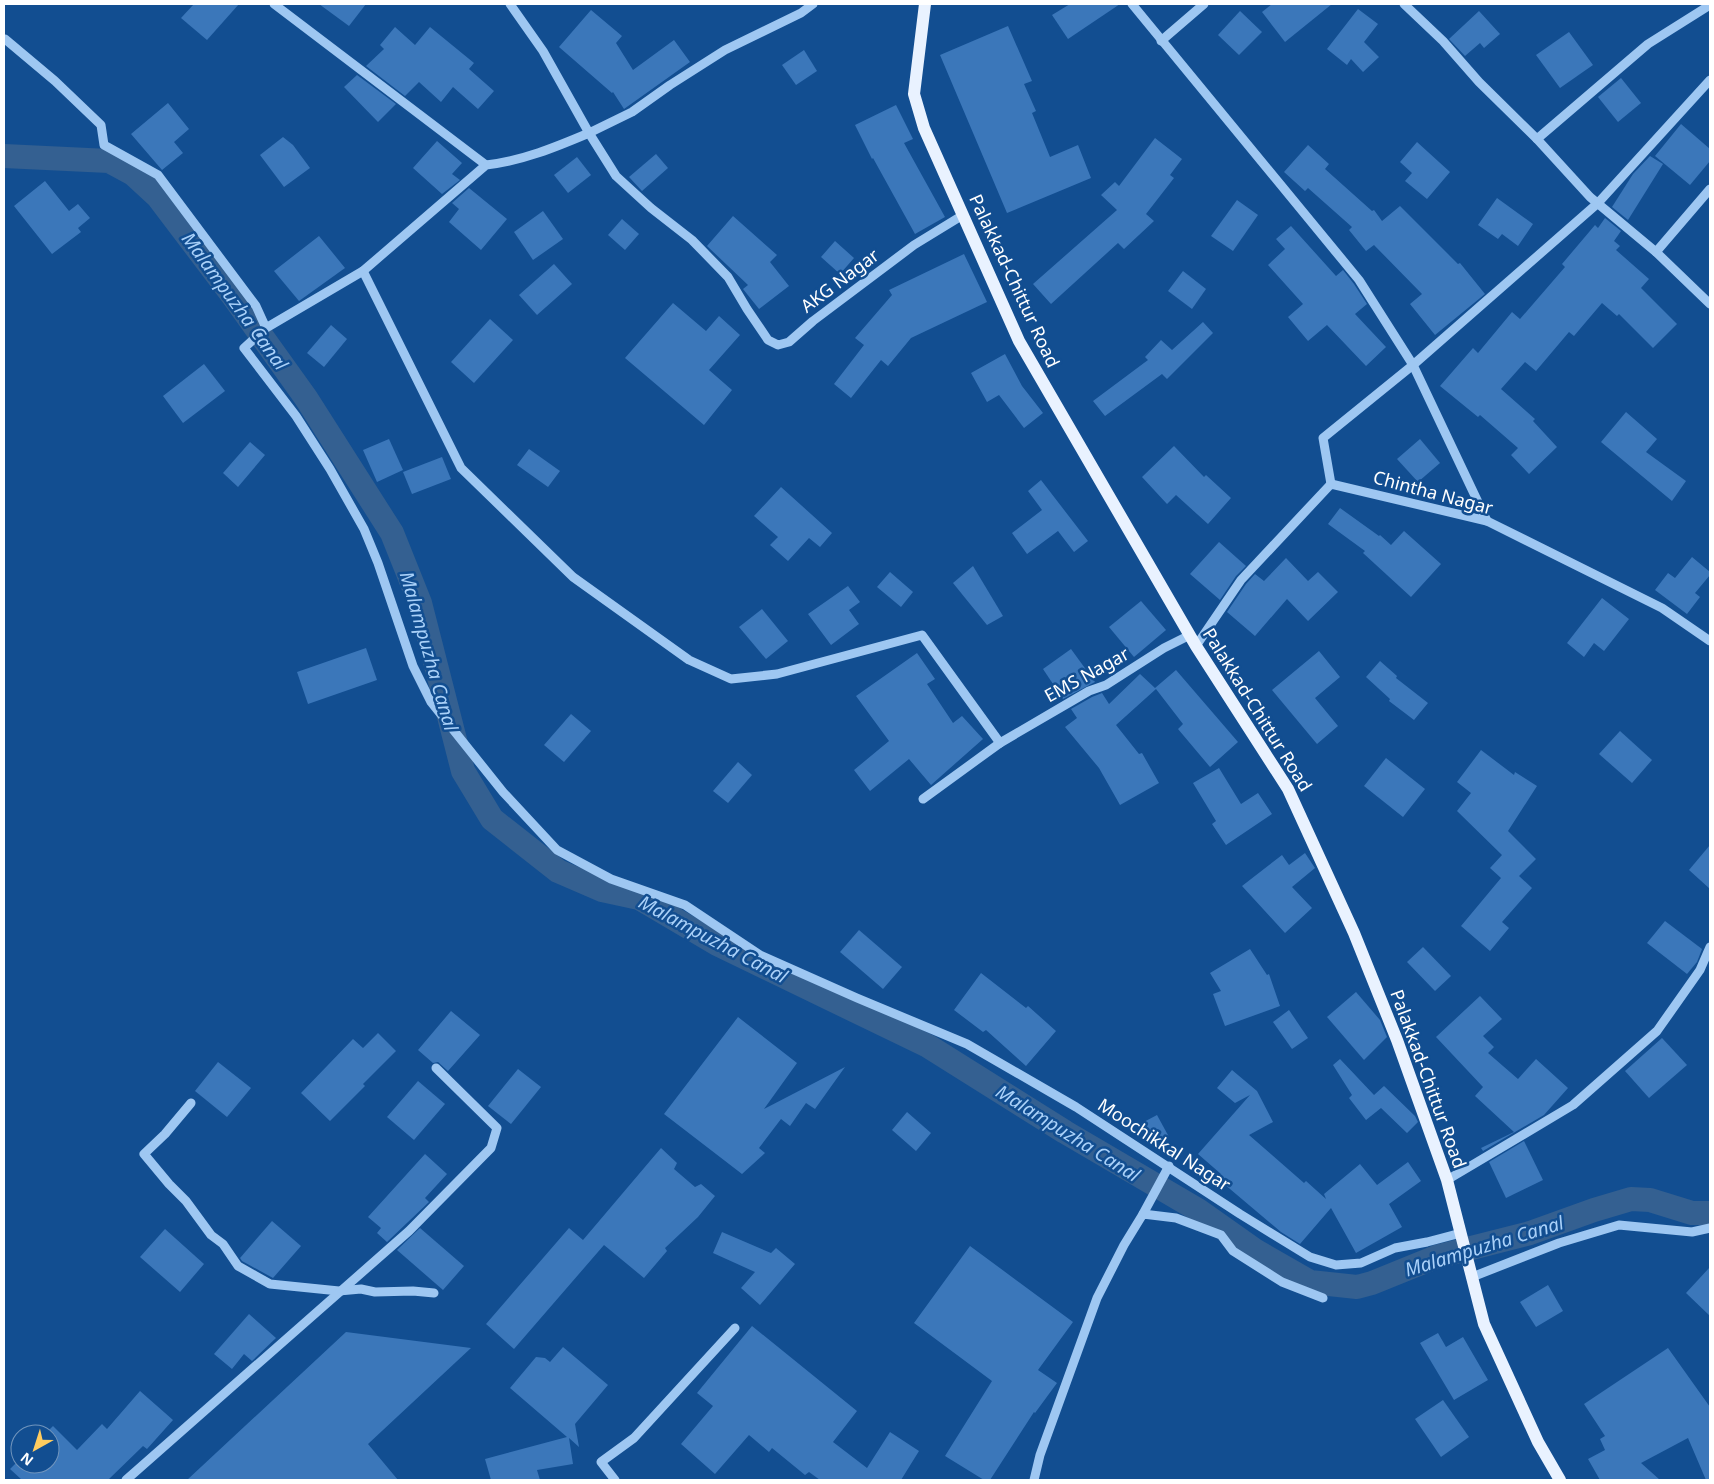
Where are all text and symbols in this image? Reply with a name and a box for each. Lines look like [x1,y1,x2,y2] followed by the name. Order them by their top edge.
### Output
[964,190,1066,371] street label: Palakkad-Chittur Road
[176,227,295,376] water label: Malampuzha Canal
[795,242,884,318] street label: AKG Nagar
[1371,465,1496,520] street label: Chintha Nagar
[394,568,465,735] water label: Malampuzha Canal
[1198,623,1318,796] street label: Palakkad-Chittur Road
[1040,641,1134,707] street label: EMS Nagar
[634,889,793,990] water label: Malampuzha Canal
[1385,986,1472,1171] street label: Palakkad-Chittur Road
[991,1078,1146,1188] water label: Malampuzha Canal
[1094,1092,1236,1196] street label: Moochikkal Nagar
[1401,1209,1568,1283] water label: Malampuzha Canal
[10,1424,60,1474] north arrow
[16,1449,37,1470] text: N

